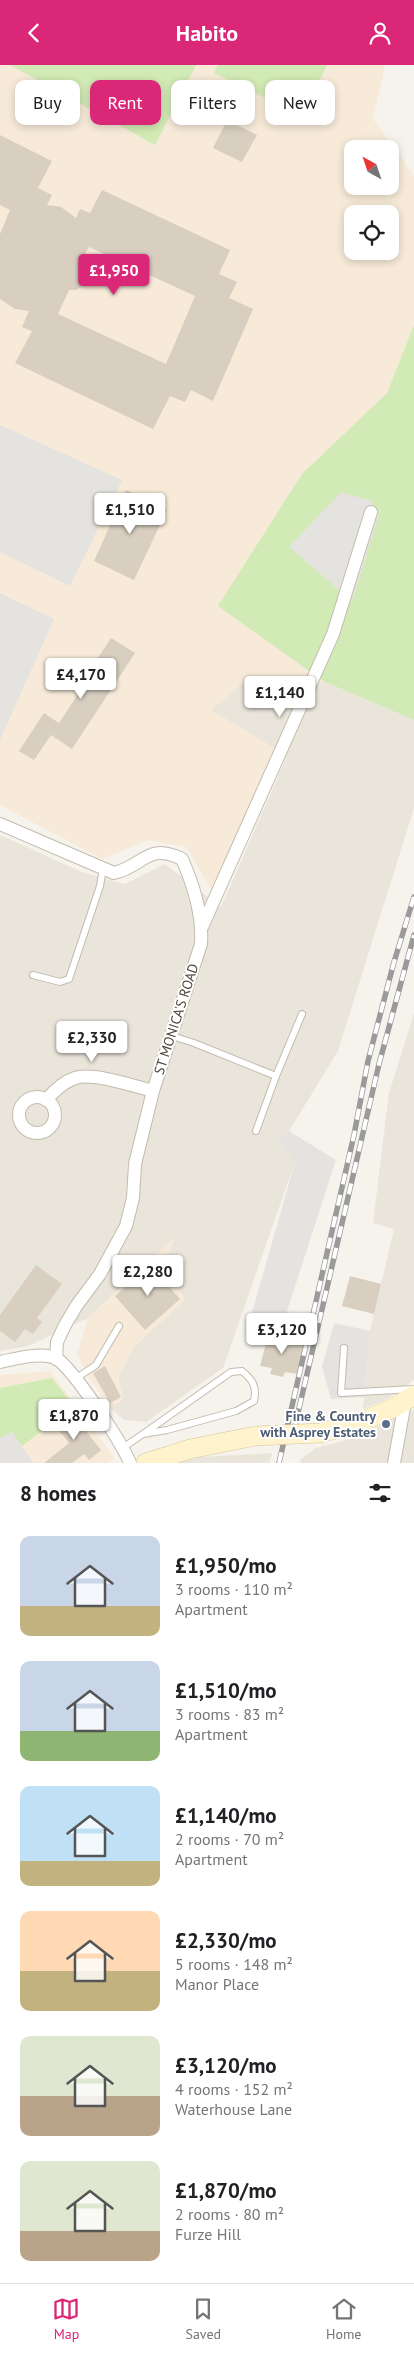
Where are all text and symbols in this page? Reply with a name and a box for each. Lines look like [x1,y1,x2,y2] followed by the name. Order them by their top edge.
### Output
[20,19,48,47] icon: back
[176,19,238,47] text: Habito
[366,19,394,47] icon: person
[15,80,80,125] chip: Buy
[90,80,161,125] chip: Rent
[171,80,255,125] chip: Filters
[265,80,335,125] chip: New
[344,140,399,195] north arrow
[344,140,399,260] map controls
[344,205,399,260] button: locate
[73,253,155,296] pin: £1,950
[89,260,139,280] text: £1,950
[89,493,171,535] pin: £1,510
[105,499,155,519] text: £1,510
[40,657,122,700] pin: £4,170
[56,664,106,684] text: £4,170
[239,675,321,718] pin: £1,140
[255,682,305,702] text: £1,140
[150,961,202,1077] street label: ST MONICA'S ROAD
[51,1021,133,1063] pin: £2,330
[67,1027,117,1047] text: £2,330
[107,1255,189,1297] pin: £2,280
[123,1261,173,1281] text: £2,280
[241,1313,323,1355] pin: £3,120
[257,1319,307,1339] text: £3,120
[33,1399,115,1441] pin: £1,870
[49,1405,99,1425] text: £1,870
[259,1407,376,1441] place label: Fine & Country with Asprey Estates
[380,1418,392,1430] marker: Fine & Country with Asprey Estates
[366,1479,394,1507] icon: filters
[20,1480,96,1507] text: 8 homes
[175,1552,277,1579] text: £1,950/mo
[60,1556,120,1616] icon: home
[175,1579,293,1599] text: 3 rooms · 110 m²
[175,1599,248,1619] text: Apartment
[175,1677,277,1704] text: £1,510/mo
[60,1681,120,1741] icon: home
[175,1704,284,1724] text: 3 rooms · 83 m²
[175,1724,248,1744] text: Apartment
[175,1802,277,1829] text: £1,140/mo
[60,1806,120,1866] icon: home
[175,1829,284,1849] text: 2 rooms · 70 m²
[175,1849,248,1869] text: Apartment
[175,1927,277,1954] text: £2,330/mo
[60,1931,120,1991] icon: home
[175,1954,293,1974] text: 5 rooms · 148 m²
[175,1974,259,1994] text: Manor Place
[175,2052,277,2079] text: £3,120/mo
[60,2056,120,2116] icon: home
[175,2079,293,2099] text: 4 rooms · 152 m²
[175,2099,292,2119] text: Waterhouse Lane
[175,2177,277,2204] text: £1,870/mo
[60,2181,120,2241] icon: home
[175,2204,284,2224] text: 2 rooms · 80 m²
[175,2224,241,2244] text: Furze Hill
[52,2295,80,2343] tab: Map
[185,2295,221,2343] tab: Saved
[326,2295,361,2343] tab: Home

